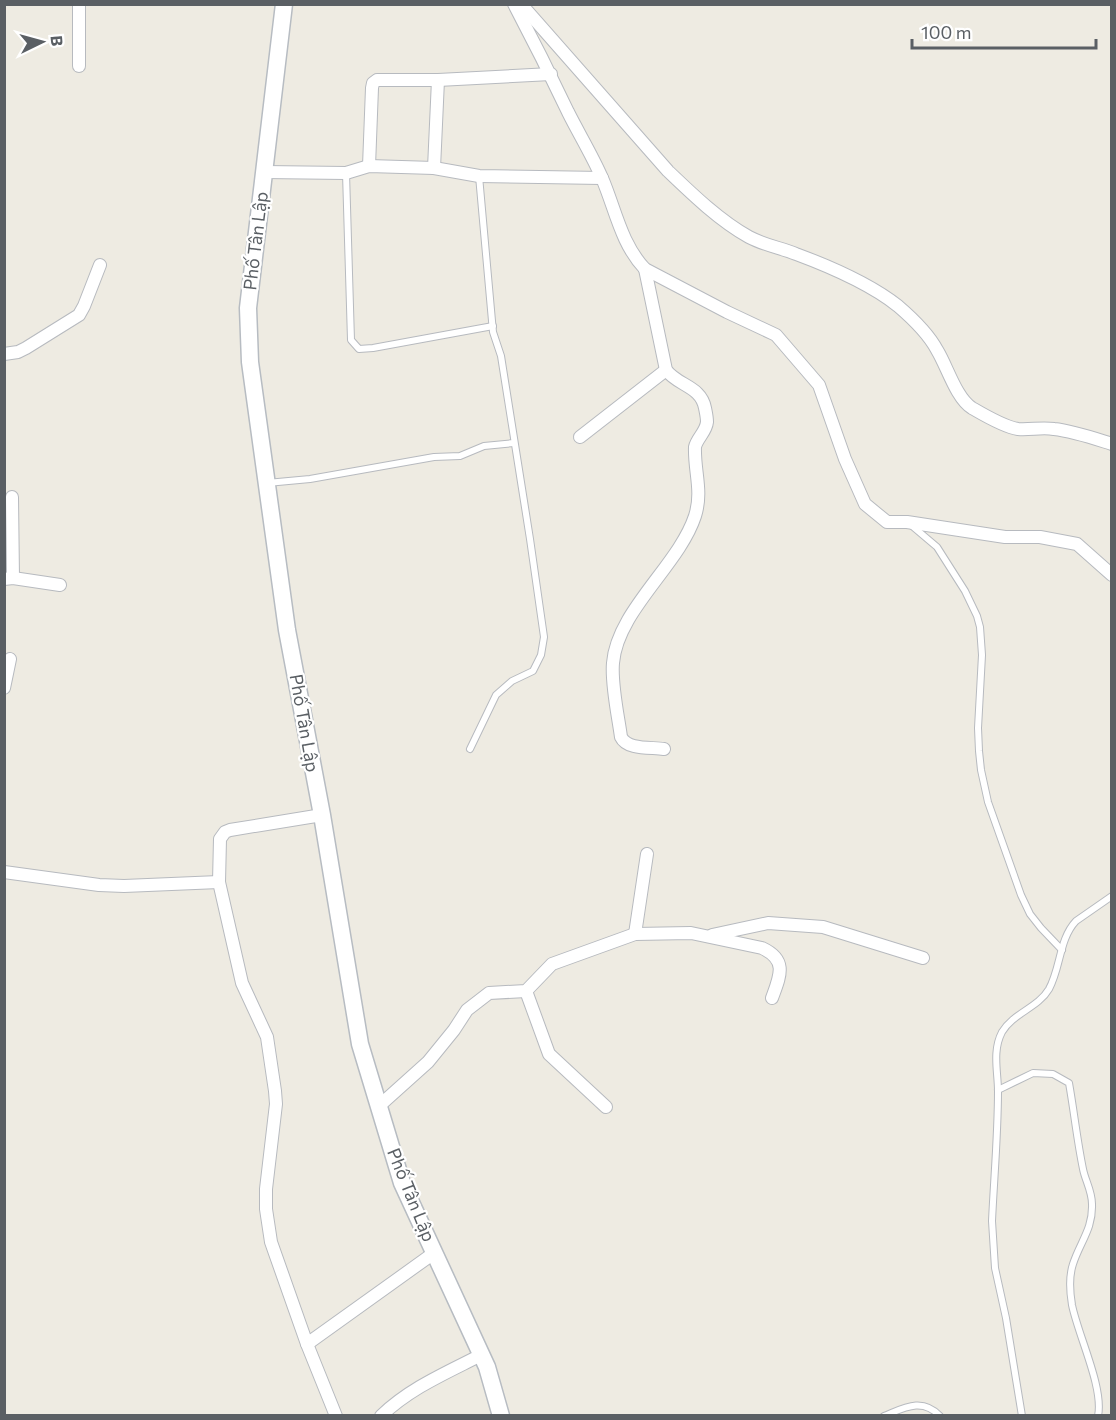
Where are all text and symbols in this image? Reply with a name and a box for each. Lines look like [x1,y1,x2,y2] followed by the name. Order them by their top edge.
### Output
[12,12,72,72] north arrow
[912,12,1096,50] scale bar
[921,21,971,43] text: 100 m
[48,35,67,47] text: B
[238,190,272,291] street label: Phố Tân Lập
[286,672,324,774] street label: Phố Tân Lập
[383,1145,441,1245] street label: Phố Tân Lập

